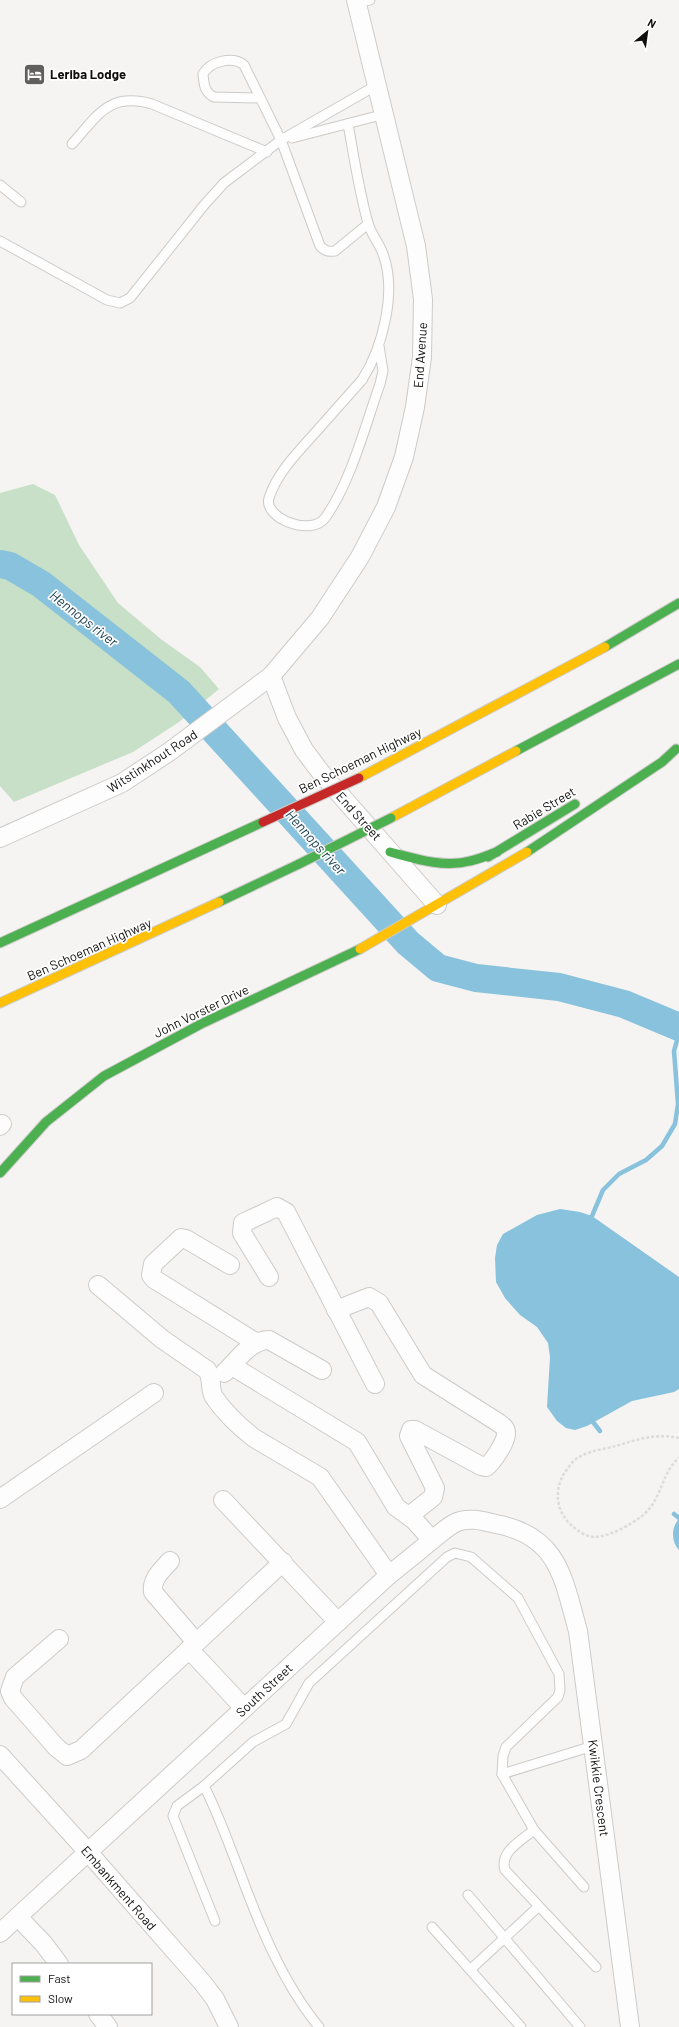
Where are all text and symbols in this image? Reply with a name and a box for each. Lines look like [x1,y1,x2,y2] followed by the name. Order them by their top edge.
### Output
[627,12,667,52] north arrow
[646,15,658,30] text: N
[22,61,48,87] hotel icon: Leriba Lodge
[50,66,126,82] place label: Leriba Lodge
[410,322,430,388] street label: End Avenue
[47,586,122,650] water label: Hennops river
[296,723,424,797] street label: Ben Schoeman Highway
[104,726,200,796] street label: Witstinkhout Road
[510,783,578,833] street label: Rabie Street
[333,788,385,844] street label: End Street
[282,806,350,879] water label: Hennops river
[24,914,154,984] street label: Ben Schoeman Highway
[151,981,251,1041] street label: John Vorster Drive
[232,1660,296,1720] street label: South Street
[585,1739,613,1837] street label: Kwikkie Crescent
[78,1843,160,1933] street label: Embankment Road
[12,1963,152,2015] legend
[48,1971,71,1985] text: Fast
[48,1991,73,2005] text: Slow

